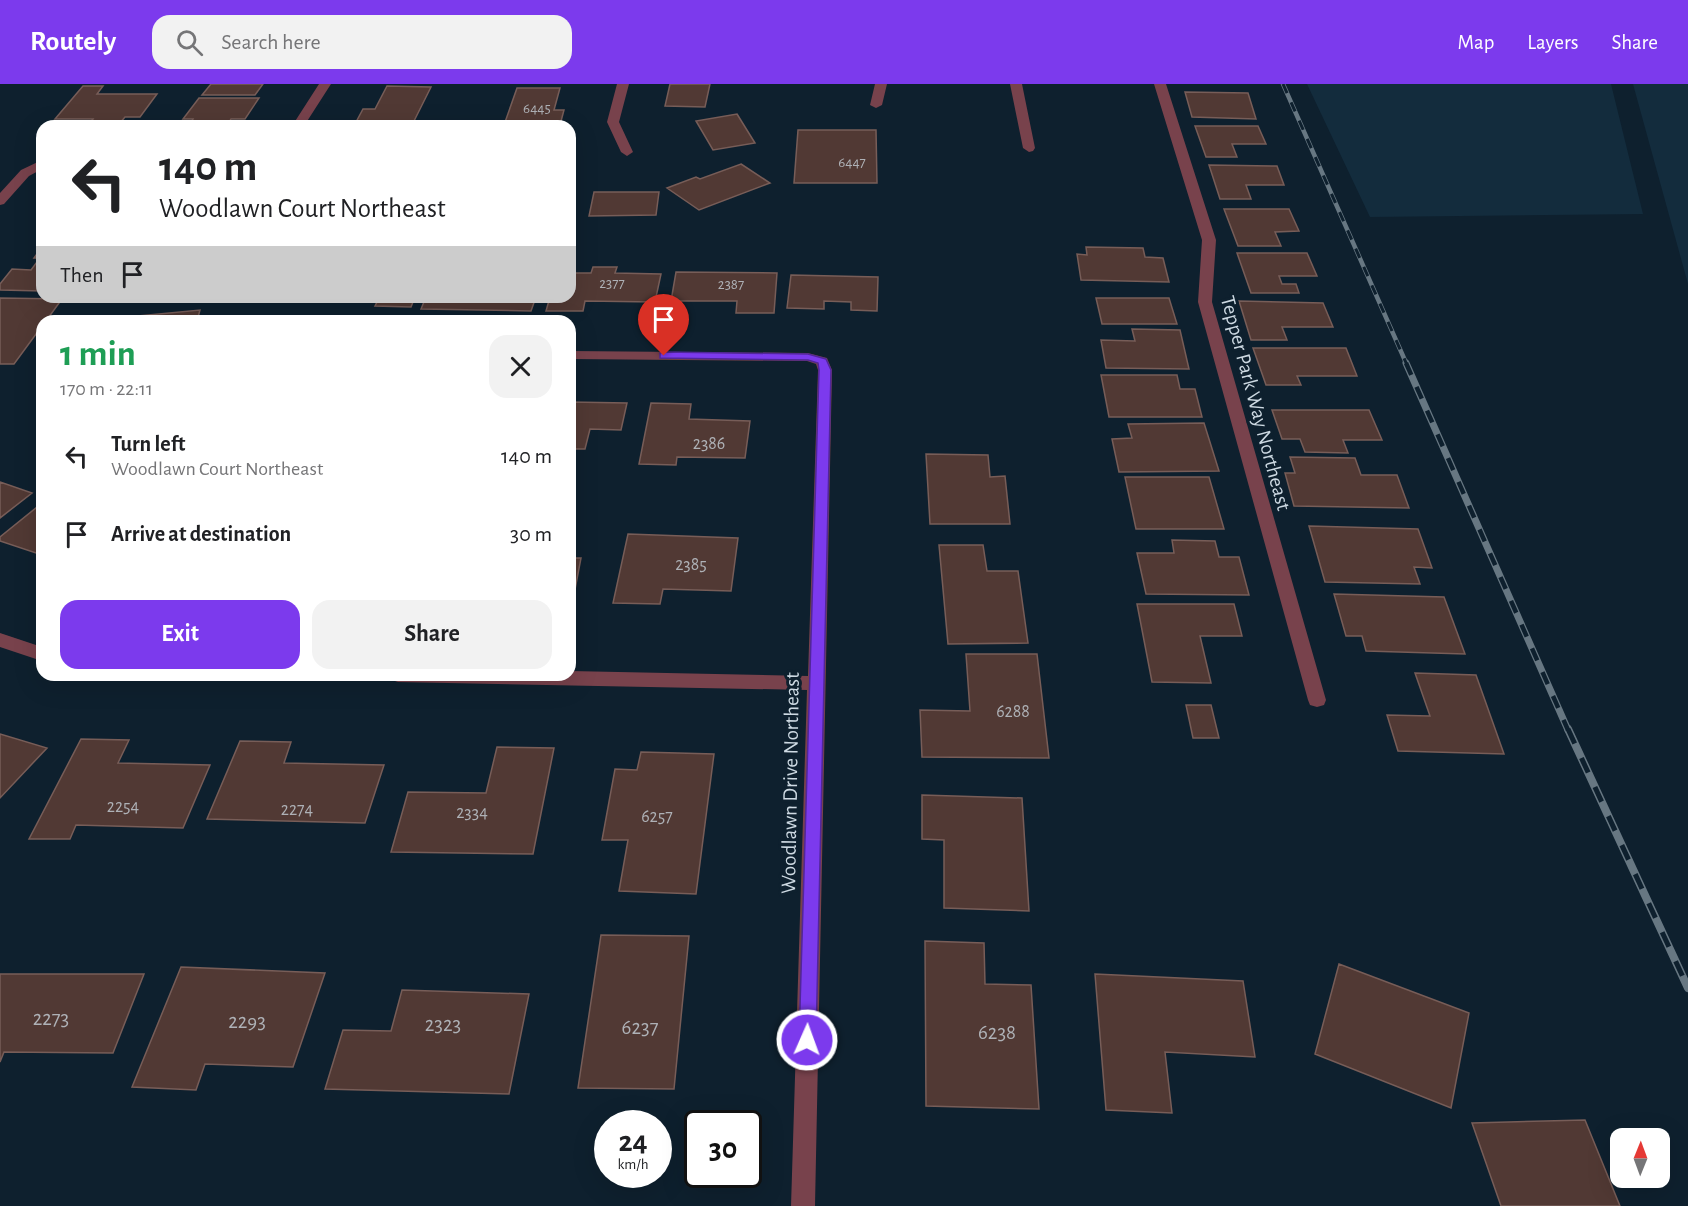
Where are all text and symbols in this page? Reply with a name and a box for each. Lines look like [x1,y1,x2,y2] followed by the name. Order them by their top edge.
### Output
[152,15,572,69] search box
[173,26,206,59] icon: search
[30,28,116,56] text: Routely
[221,31,321,53] text: Search here
[1458,32,1494,53] text: Map
[1527,32,1578,53] text: Layers
[1611,32,1658,53] text: Share
[523,101,551,116] house number: 6445
[60,144,138,222] icon: left
[159,146,257,188] text: 140 m
[838,155,866,170] house number: 6447
[159,195,446,222] text: Woodlawn Court Northeast
[116,258,149,291] icon: arrive
[60,264,104,286] text: Then
[599,276,625,291] house number: 2377
[718,277,744,292] house number: 2387
[1217,293,1294,513] street label: Tepper Park Way Northeast
[638,294,689,356] pin
[647,303,680,336] icon: arrive
[489,335,552,398] button: close
[60,336,136,372] text: 1 min
[60,379,153,399] text: 170 m · 22:11
[111,433,185,455] text: Turn left
[693,435,725,453] house number: 2386
[60,440,93,473] icon: left
[501,445,552,467] text: 140 m
[111,459,323,479] text: Woodlawn Court Northeast
[60,518,93,551] icon: arrive
[111,523,291,545] text: Arrive at destination
[510,523,552,545] text: 30 m
[675,556,707,574] house number: 2385
[60,600,300,669] button: Exit
[312,600,552,669] button: Share
[778,672,803,894] street label: Woodlawn Drive Northeast
[996,703,1030,721] house number: 6288
[107,798,140,816] house number: 2254
[281,801,314,819] house number: 2274
[456,804,488,822] house number: 2334
[641,808,673,826] house number: 6257
[33,1008,69,1029] house number: 2273
[775,1008,839,1072] position arrow
[228,1011,266,1032] house number: 2293
[425,1014,461,1035] house number: 2323
[622,1017,659,1038] house number: 6237
[978,1022,1016,1043] house number: 6238
[684,1110,762,1188] speed limit sign: 30
[618,1127,648,1157] text: 24
[1610,1128,1670,1188] north arrow
[1610,1128,1670,1188] map controls
[618,1157,648,1172] text: km/h

